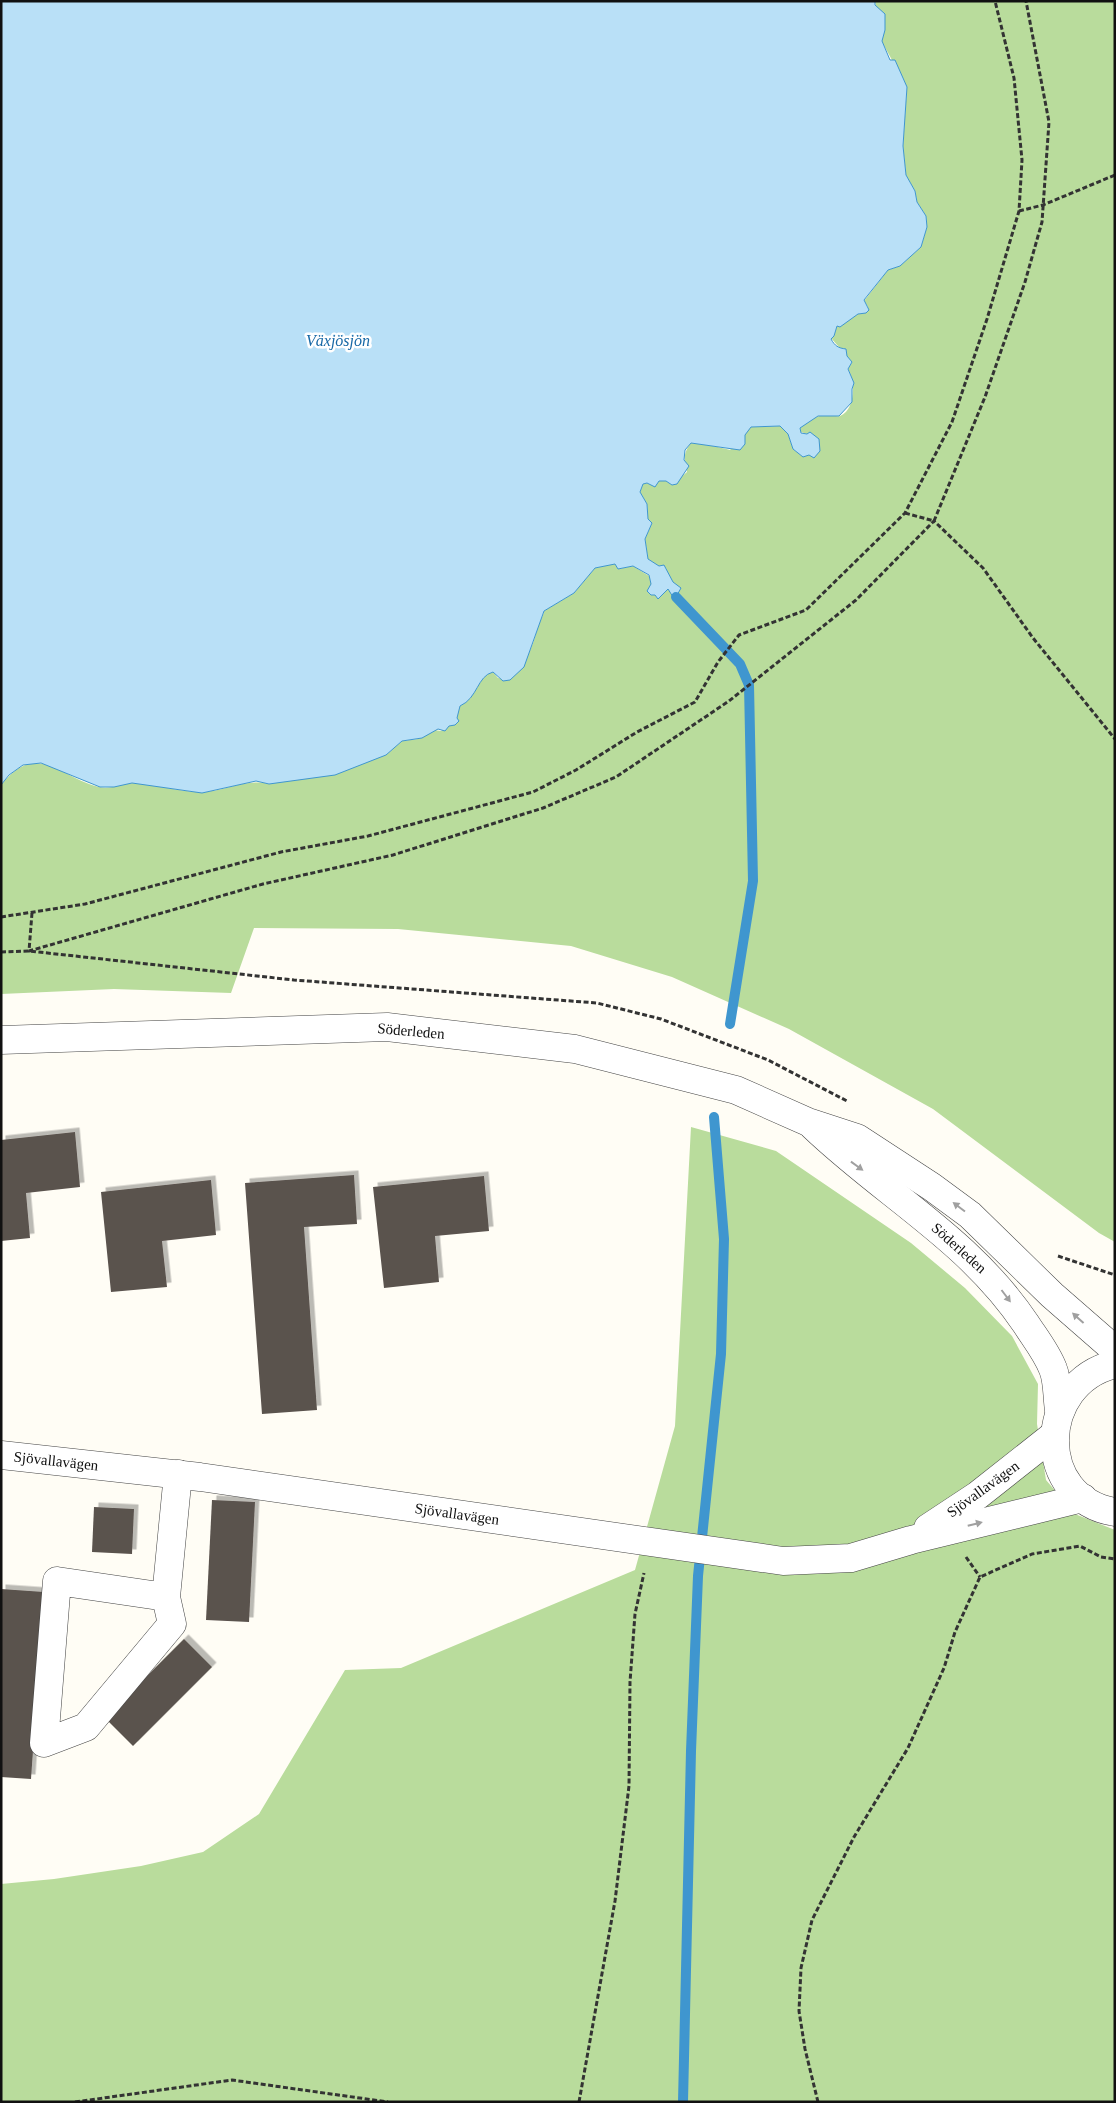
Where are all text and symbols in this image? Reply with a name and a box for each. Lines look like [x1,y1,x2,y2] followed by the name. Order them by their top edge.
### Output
[306,332,370,350] water label: Växjösjön
[377,1020,446,1042] street label: Söderleden
[850,1161,863,1172] one-way arrow
[952,1202,966,1212] one-way arrow
[929,1219,990,1277] street label: Söderleden
[1000,1289,1011,1302] one-way arrow
[1072,1312,1084,1324] one-way arrow
[13,1449,100,1473] street label: Sjövallavägen
[944,1457,1022,1520] street label: Sjövallavägen
[414,1500,501,1528] street label: Sjövallavägen
[968,1520,983,1528] one-way arrow

